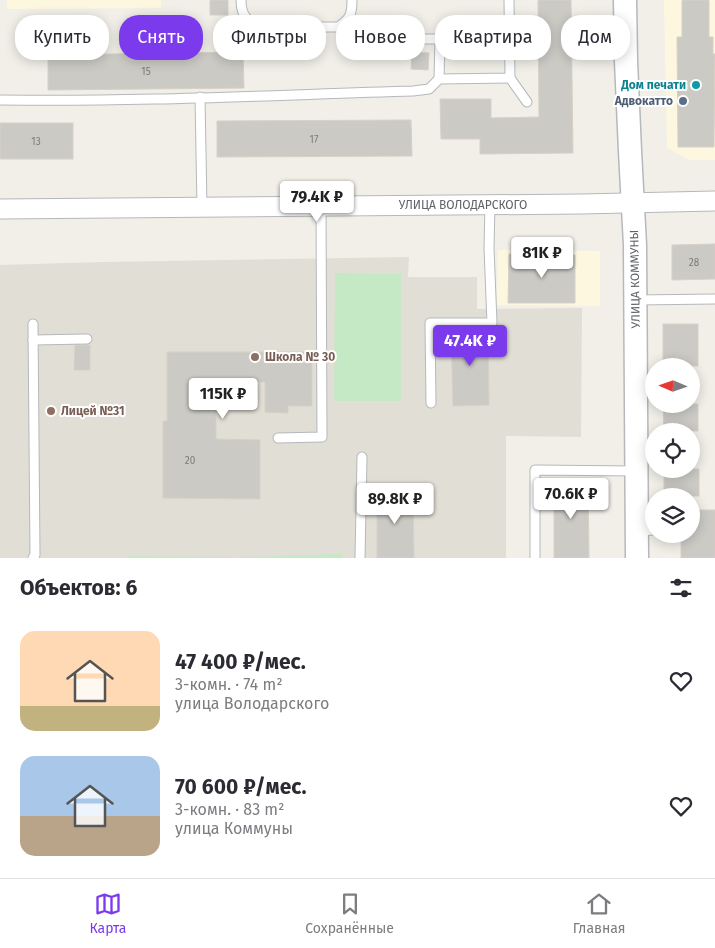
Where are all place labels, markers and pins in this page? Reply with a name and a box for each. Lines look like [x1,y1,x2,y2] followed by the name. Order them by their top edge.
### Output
[620,78,686,92] place label: Дом печати
[690,79,702,91] marker: Дом печати
[614,94,673,108] place label: Адвокатто
[677,95,689,107] marker: Адвокатто
[271,180,363,223] pin: 79.4K ₽
[507,236,577,279] pin: 81K ₽
[424,324,516,367] pin: 47.4K ₽
[265,350,335,364] place label: Школа № 30
[249,351,261,363] marker: Школа № 30
[182,378,264,420] pin: 115K ₽
[61,404,125,418] place label: Лицей №31
[45,405,57,417] marker: Лицей №31
[525,478,617,520] pin: 70.6K ₽
[349,482,441,525] pin: 89.8K ₽

